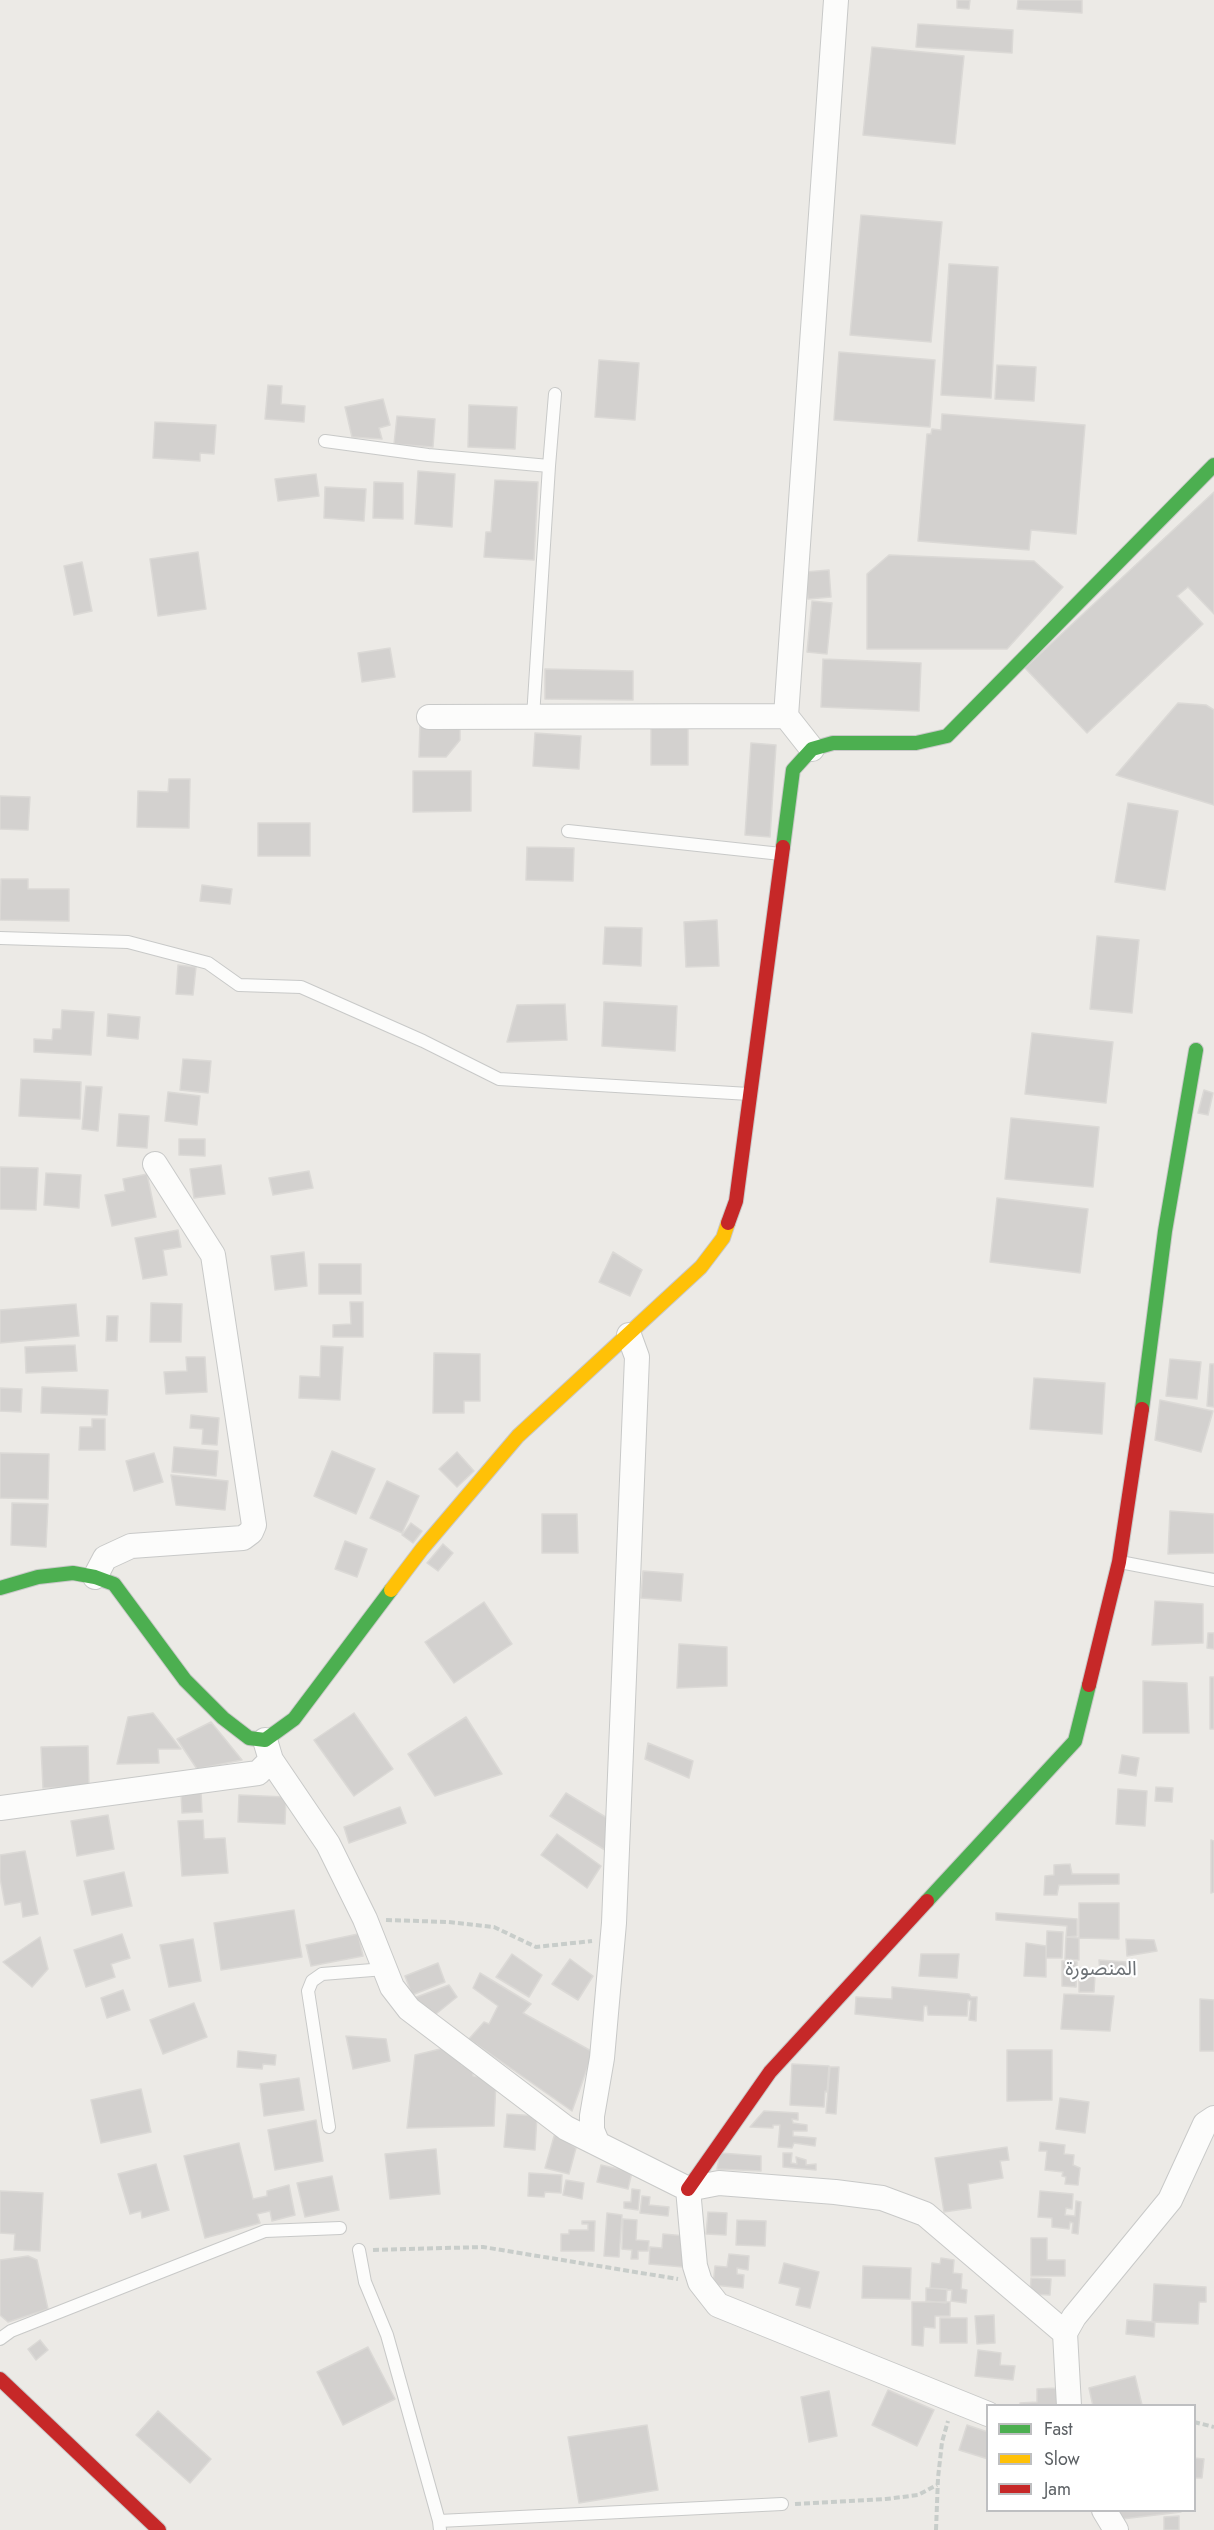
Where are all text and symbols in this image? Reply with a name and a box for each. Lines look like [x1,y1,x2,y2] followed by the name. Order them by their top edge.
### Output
[1065,1958,1137,1982] district label: المنصورة
[986,2404,1196,2512] legend
[1044,2416,1073,2442] text: Fast
[1044,2446,1080,2472] text: Slow
[1044,2476,1071,2502] text: Jam

